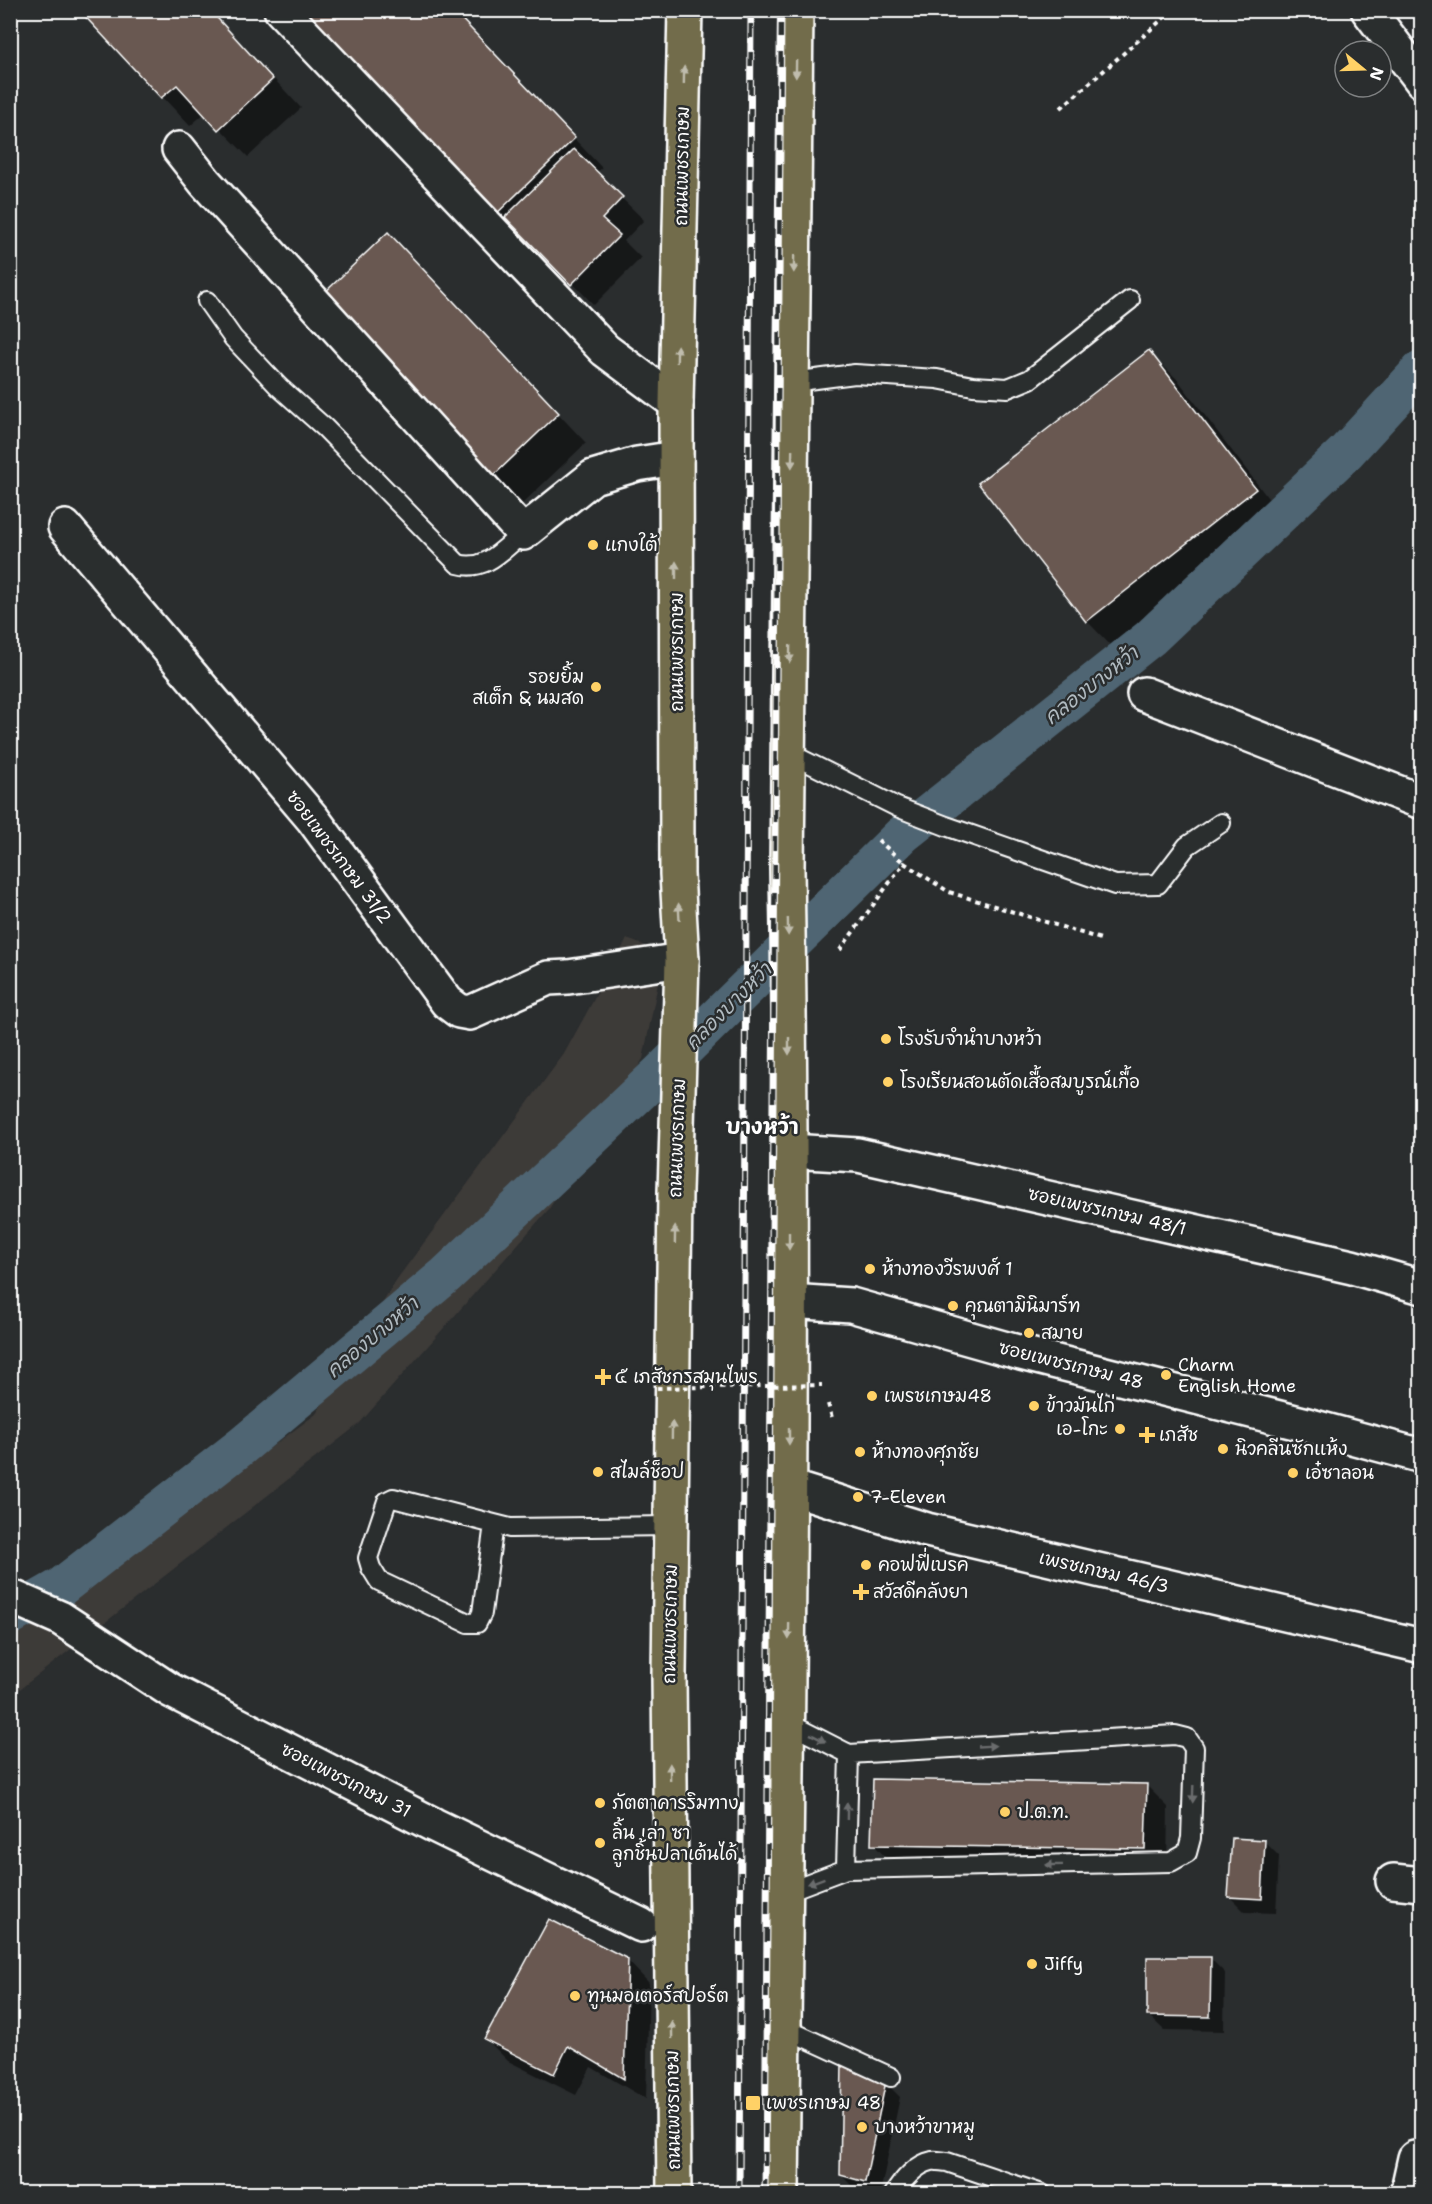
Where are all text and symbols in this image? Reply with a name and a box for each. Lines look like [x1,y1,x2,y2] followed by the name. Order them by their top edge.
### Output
[1333,39,1393,99] north arrow
[791,59,800,78] one-way arrow
[1365,64,1389,83] text: N
[679,66,688,85] one-way arrow
[669,106,695,226] street label: ถนนเพชรเกษม
[789,254,798,273] one-way arrow
[673,345,682,364] one-way arrow
[787,449,797,468] one-way arrow
[605,532,658,557] place label: แกงใต้
[586,538,600,552] marker: แกงใต้
[671,561,681,580] one-way arrow
[665,592,689,712] street label: ถนนเพชรเกษม
[1039,639,1144,730] water label: คลองบางหว้า
[785,644,795,663] one-way arrow
[473,661,584,710] place label: รอยยิ้ม สเต็ก & นมสด
[589,680,603,694] marker: รอยยิ้ม สเต็ก & นมสด
[281,785,397,929] street label: ซอยเพชรเกษม 31/2
[675,903,684,922] one-way arrow
[783,918,792,937] one-way arrow
[679,956,778,1055] water label: คลองบางหว้า
[898,1026,1042,1051] place label: โรงรับจำนำบางหว้า
[879,1032,893,1046] marker: โรงรับจำนำบางหว้า
[784,1037,794,1056] one-way arrow
[900,1065,1140,1096] place label: โรงเรียนสอนตัดเสื้อสมบูรณ์เกื้อ
[881,1075,895,1089] marker: โรงเรียนสอนตัดเสื้อสมบูรณ์เกื้อ
[663,1078,691,1198] street label: ถนนเพชรเกษม
[725,1113,799,1141] district label: บางหว้า
[1025,1181,1189,1241] street label: ซอยเพชรเกษม 48/1
[670,1226,679,1245] one-way arrow
[784,1232,794,1251] one-way arrow
[882,1256,1013,1281] place label: ห้างทองวีรพงศ์ 1
[863,1262,877,1276] marker: ห้างทองวีรพงศ์ 1
[321,1290,424,1383] water label: คลองบางหว้า
[965,1293,1080,1320] place label: คุณตามินิมาร์ท
[946,1299,960,1313] marker: คุณตามินิมาร์ท
[1041,1321,1084,1345] place label: สมาย
[1022,1326,1036,1340] marker: สมาย
[996,1335,1146,1395] street label: ซอยเพชรเกษม 48
[1178,1353,1296,1398] place label: Charm English Home
[615,1364,758,1391] place label: ๕ เภสัชกรสมุนไพร
[1159,1368,1173,1382] marker: Charm English Home
[596,1370,610,1384] marker: ๕ เภสัชกรสมุนไพร
[884,1384,992,1408] place label: เพรชเกษม48
[865,1389,879,1403] marker: เพรชเกษม48
[1046,1393,1115,1418] place label: ข้าวมันไก่
[1027,1399,1041,1413] marker: ข้าวมันไก่
[1056,1416,1108,1441] place label: เอ-โกะ
[667,1421,677,1440] one-way arrow
[1113,1422,1127,1436] marker: เอ-โกะ
[1159,1423,1198,1447] place label: เภสัช
[784,1427,794,1446] one-way arrow
[1140,1428,1154,1442] marker: เภสัช
[1235,1437,1348,1461] place label: นิวคลีนซักแห้ง
[872,1440,979,1466] place label: ห้างทองศุภชัย
[1216,1442,1230,1456] marker: นิวคลีนซักแห้ง
[853,1445,867,1459] marker: ห้างทองศุภชัย
[610,1459,684,1484] place label: สไมล์ช็อป
[1305,1460,1374,1485] place label: เอ๋ซาลอน
[591,1465,605,1479] marker: สไมล์ช็อป
[1286,1466,1300,1480] marker: เอ๋ซาลอน
[870,1485,946,1509] place label: 7-Eleven
[851,1490,865,1504] marker: 7-Eleven
[1037,1545,1171,1599] street label: เพรชเกษม 46/3
[878,1547,969,1577] place label: คอฟฟี่เบรค
[859,1558,873,1572] marker: คอฟฟี่เบรค
[657,1564,683,1684] street label: ถนนเพชรเกษม
[873,1580,968,1604] place label: สวัสดีคลังยา
[854,1585,868,1599] marker: สวัสดีคลังยา
[785,1622,794,1641] one-way arrow
[810,1733,827,1743] one-way arrow
[277,1737,415,1823] street label: ซอยเพชรเกษม 31
[977,1741,996,1751] one-way arrow
[665,1763,675,1782] one-way arrow
[1188,1785,1197,1804] one-way arrow
[612,1791,738,1815] place label: ภัตตาคารริมทาง
[593,1796,607,1810] marker: ภัตตาคารริมทาง
[1017,1800,1069,1824] place label: ป.ต.ท.
[843,1801,852,1820] one-way arrow
[998,1805,1012,1819] marker: ป.ต.ท.
[612,1817,737,1868] place label: ลิ้น เล่า ซา ลูกชิ้นปลาเต้นได้
[593,1836,607,1850] marker: ลิ้น เล่า ซา ลูกชิ้นปลาเต้นได้
[1044,1860,1063,1870] one-way arrow
[807,1876,825,1886] one-way arrow
[1044,1952,1083,1976] place label: Jiffy
[1025,1957,1039,1971] marker: Jiffy
[587,1983,729,2010] place label: ทูนมอเตอร์สปอร์ต
[568,1989,582,2003] marker: ทูนมอเตอร์สปอร์ต
[667,2021,677,2040] one-way arrow
[660,2050,686,2170] street label: ถนนเพชรเกษม
[766,2091,881,2115] place label: เพชรเกษม 48
[744,2094,762,2112] marker: เพชรเกษม 48
[874,2115,975,2141] place label: บางหว้าขาหมู
[855,2120,869,2134] marker: บางหว้าขาหมู

